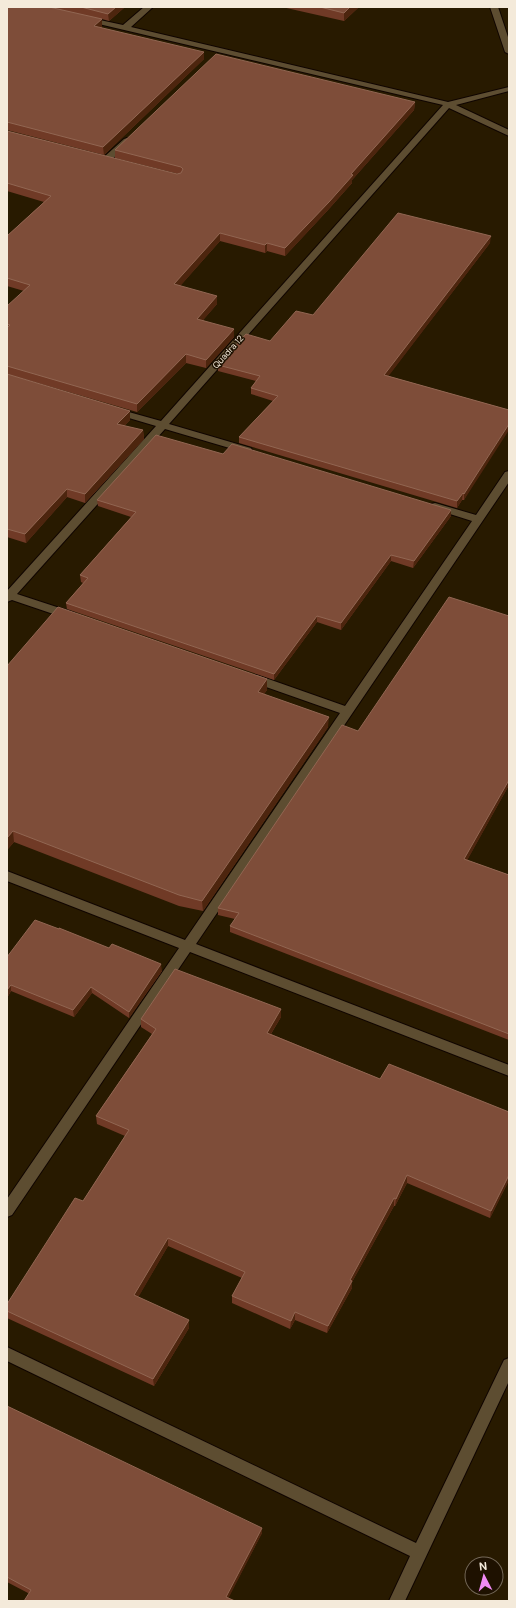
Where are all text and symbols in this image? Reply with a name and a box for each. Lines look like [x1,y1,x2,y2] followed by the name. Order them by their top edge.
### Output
[210,333,246,371] street label: Quadra 12
[464,1556,504,1596] north arrow
[478,1559,488,1573] text: N

